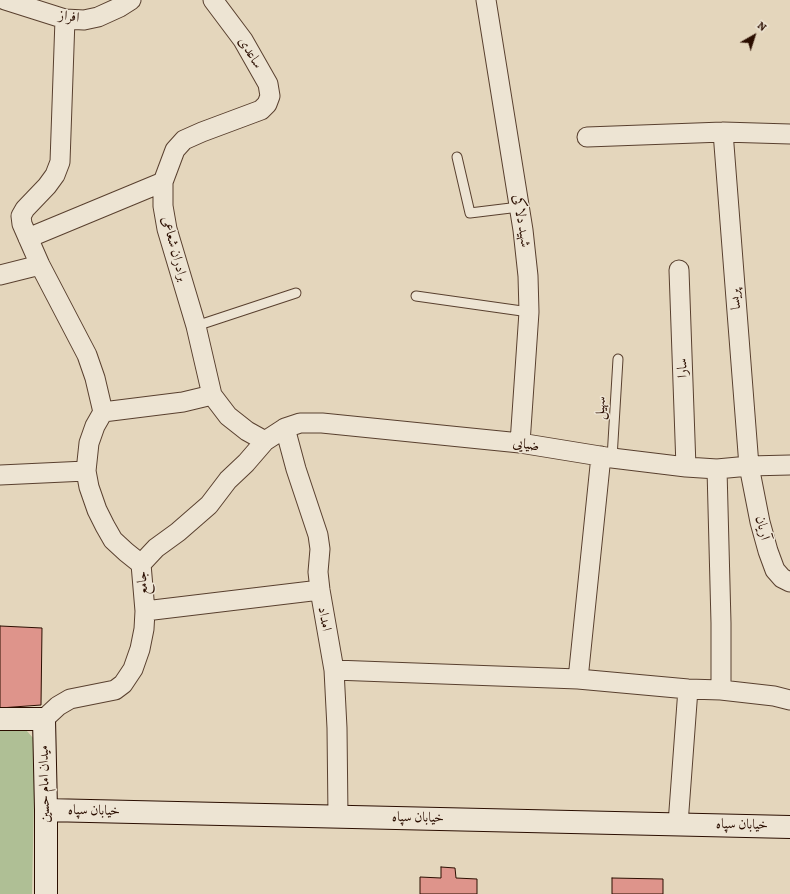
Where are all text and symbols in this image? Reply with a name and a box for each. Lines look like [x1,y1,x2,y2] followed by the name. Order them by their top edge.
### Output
[58,7,80,27] street label: افراز
[734,16,774,56] north arrow
[754,18,770,35] text: N
[234,34,266,72] street label: ساعدی
[509,193,533,249] street label: شهید دلاکی
[157,215,191,283] street label: برادران شعاعی
[727,288,745,310] street label: پریسا
[674,358,692,378] street label: سارا
[592,396,610,420] street label: سهیل
[512,435,540,455] street label: ضیایی
[751,514,773,542] street label: آریان
[134,570,152,596] street label: جامع
[314,606,334,632] street label: امداد
[36,745,54,823] street label: میدان امام حسین
[68,802,120,820] street label: خیابان سپاه
[392,809,444,827] street label: خیابان سپاه
[716,816,768,834] street label: خیابان سپاه

